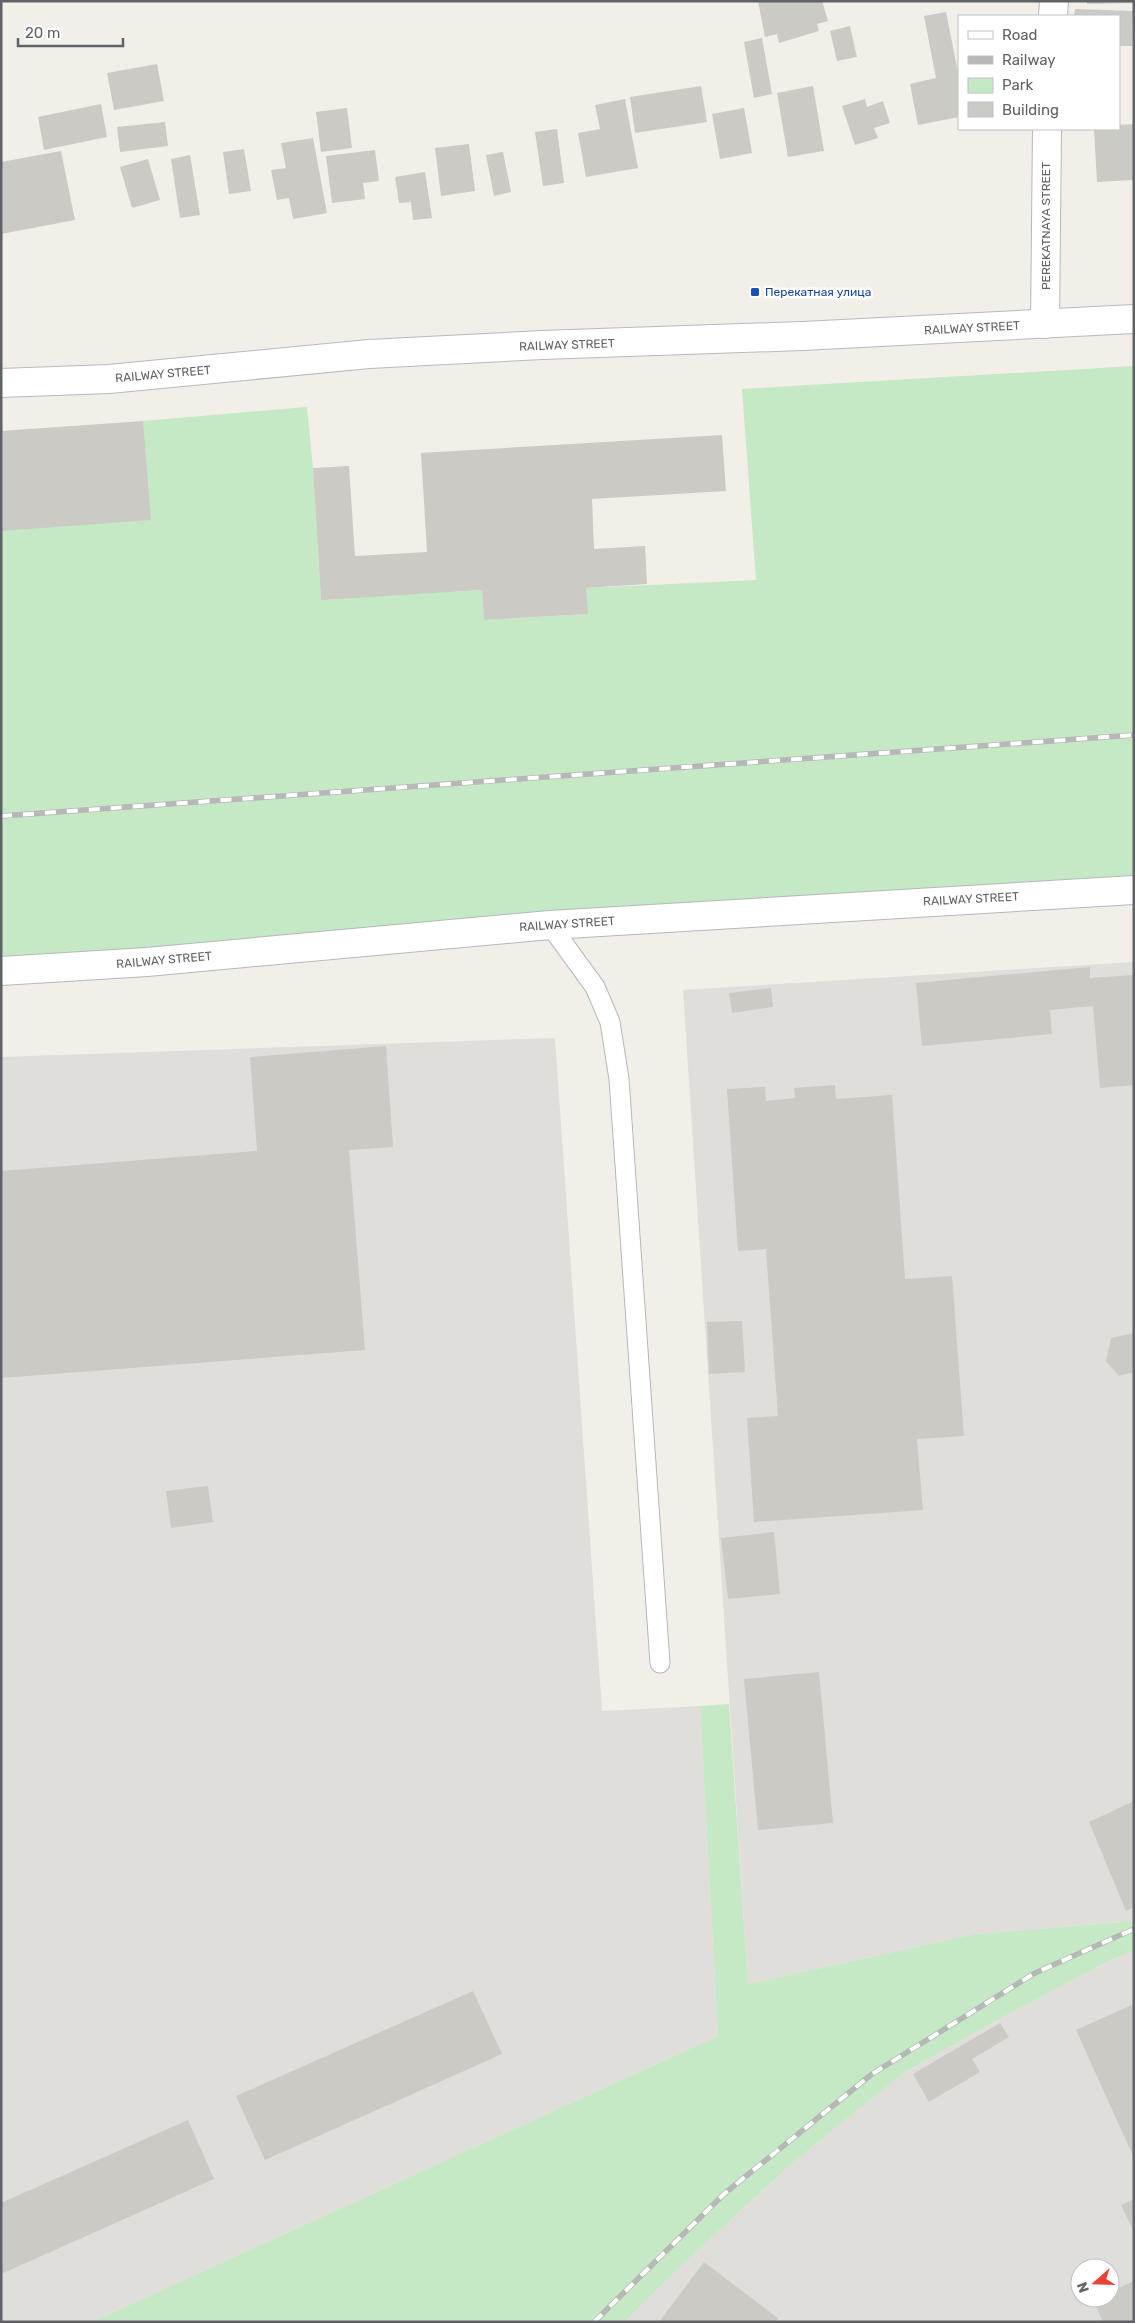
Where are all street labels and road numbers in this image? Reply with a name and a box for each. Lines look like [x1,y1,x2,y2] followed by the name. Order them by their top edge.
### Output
[1039,162,1053,290] street label: PEREKATNAYA STREET
[924,318,1020,338] street label: RAILWAY STREET
[519,336,615,354] street label: RAILWAY STREET
[115,363,211,385] street label: RAILWAY STREET
[923,889,1019,909] street label: RAILWAY STREET
[519,914,615,934] street label: RAILWAY STREET
[116,949,212,971] street label: RAILWAY STREET

